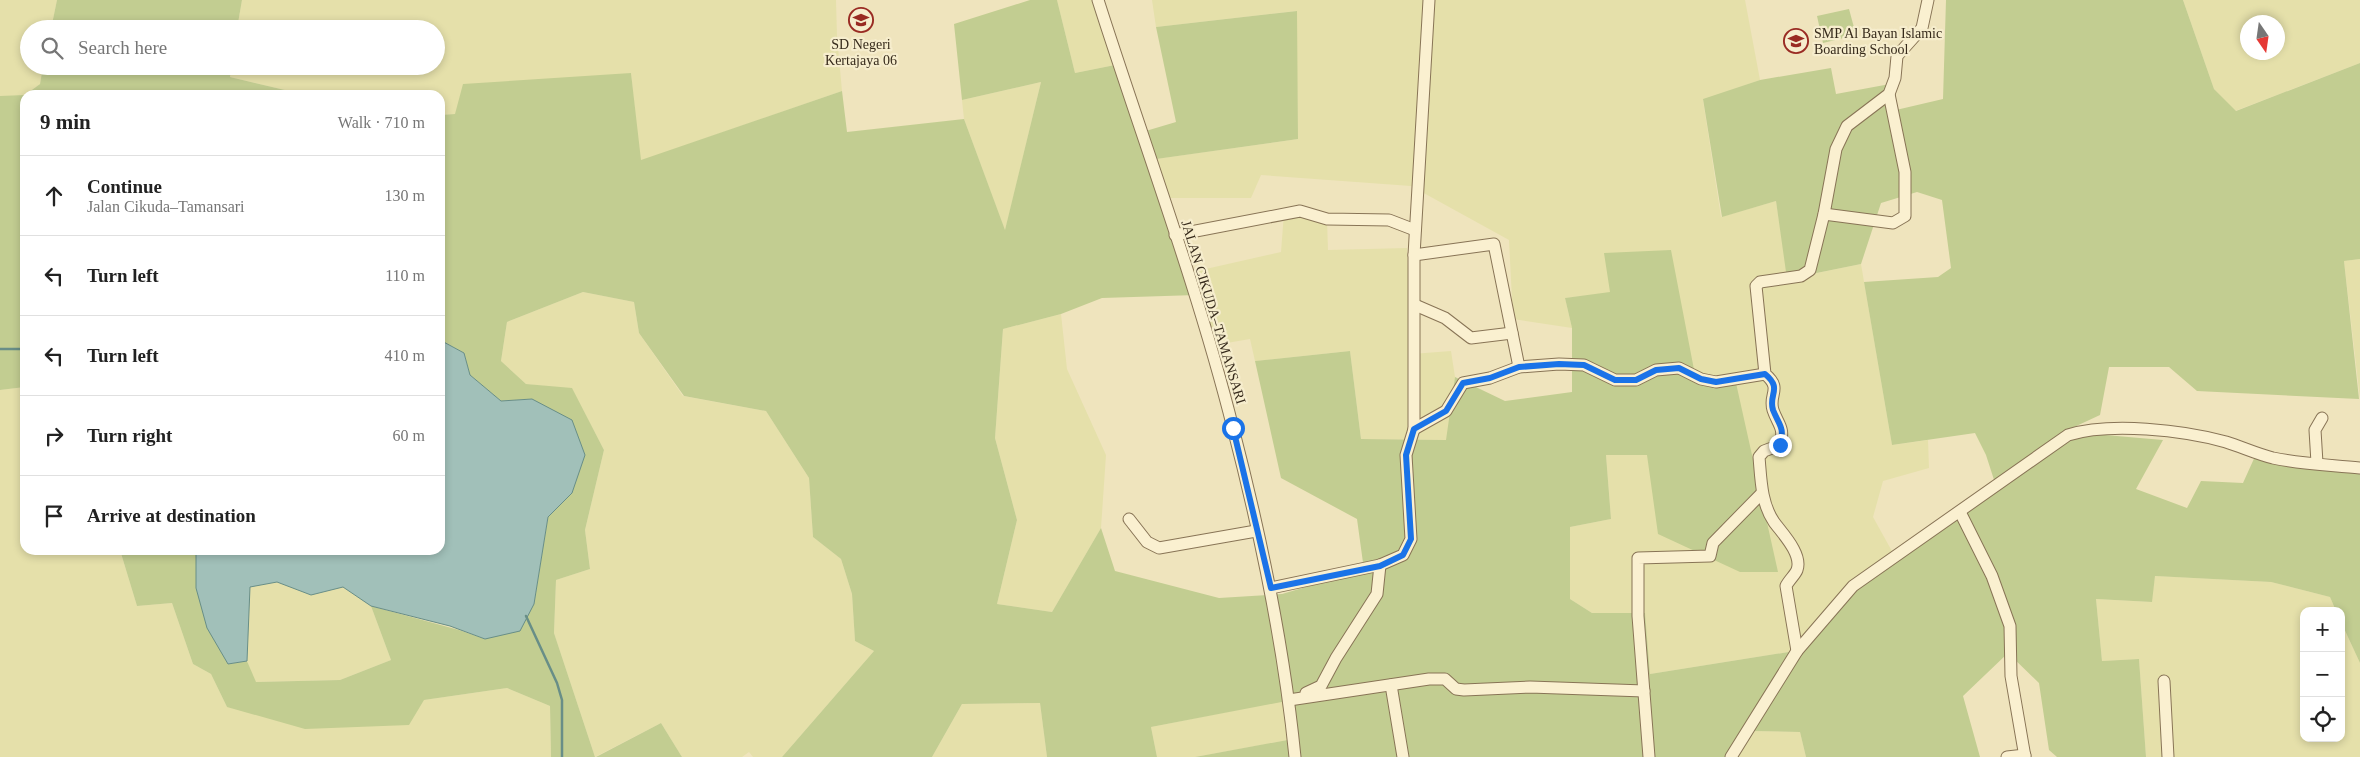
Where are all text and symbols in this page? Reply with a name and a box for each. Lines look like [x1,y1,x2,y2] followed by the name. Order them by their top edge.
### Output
[848,7,874,33] school or university icon: SD Negeri Kertajaya 06
[2240,15,2285,60] north arrow
[20,20,445,75] search box
[1814,26,1942,57] place label: SMP Al Bayan Islamic Boarding School
[1783,28,1809,54] school or university icon: SMP Al Bayan Islamic Boarding School
[38,34,66,62] icon: search
[78,37,167,58] text: Search here
[825,37,897,68] place label: SD Negeri Kertajaya 06
[40,110,91,134] text: 9 min
[338,114,425,131] text: Walk · 710 m
[87,176,162,197] text: Continue
[40,182,68,210] icon: ahead
[385,187,425,204] text: 130 m
[87,198,245,215] text: Jalan Cikuda–Tamansari
[1178,218,1249,406] street label: JALAN CIKUDA–TAMANSARI
[40,262,68,290] icon: left
[87,265,159,286] text: Turn left
[385,267,425,284] text: 110 m
[40,342,68,370] icon: left
[87,345,159,366] text: Turn left
[385,347,425,364] text: 410 m
[1222,417,1245,440] route start
[40,422,68,450] icon: right
[87,425,172,446] text: Turn right
[393,427,425,444] text: 60 m
[1769,434,1792,457] route end
[40,502,68,530] icon: arrive
[87,505,256,526] text: Arrive at destination
[2300,607,2345,742] map controls
[2300,607,2345,652] button: +
[2300,652,2345,697] button: −
[2300,697,2345,742] button: locate

